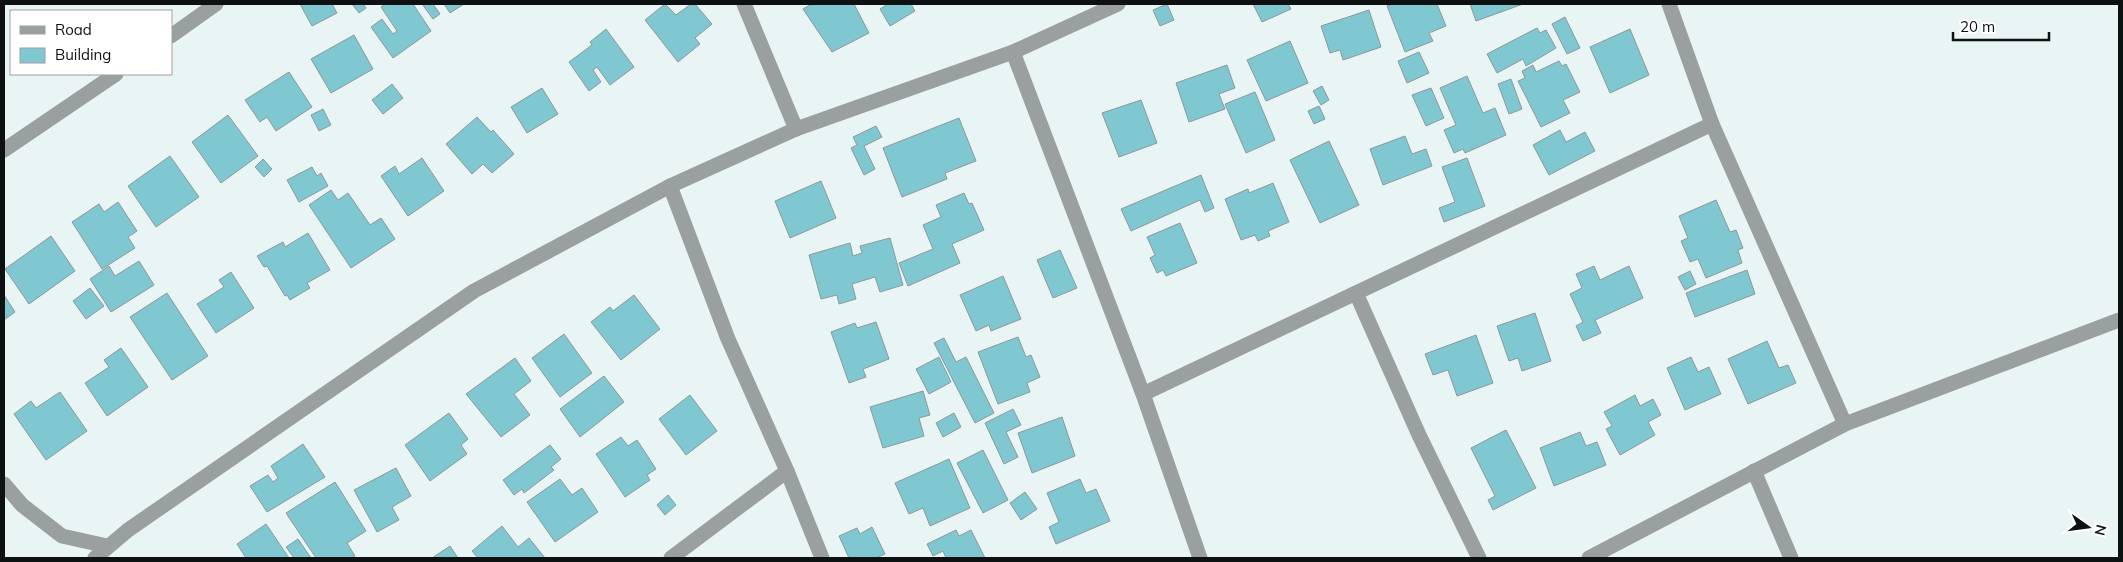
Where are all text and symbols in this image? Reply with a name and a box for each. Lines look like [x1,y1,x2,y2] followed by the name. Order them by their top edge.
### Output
[10,10,172,75] legend
[1953,10,2049,42] scale bar
[1960,17,1995,36] text: 20 m
[55,20,92,39] text: Road
[55,45,111,64] text: Building
[2063,502,2113,552] north arrow
[2091,523,2111,537] text: N

